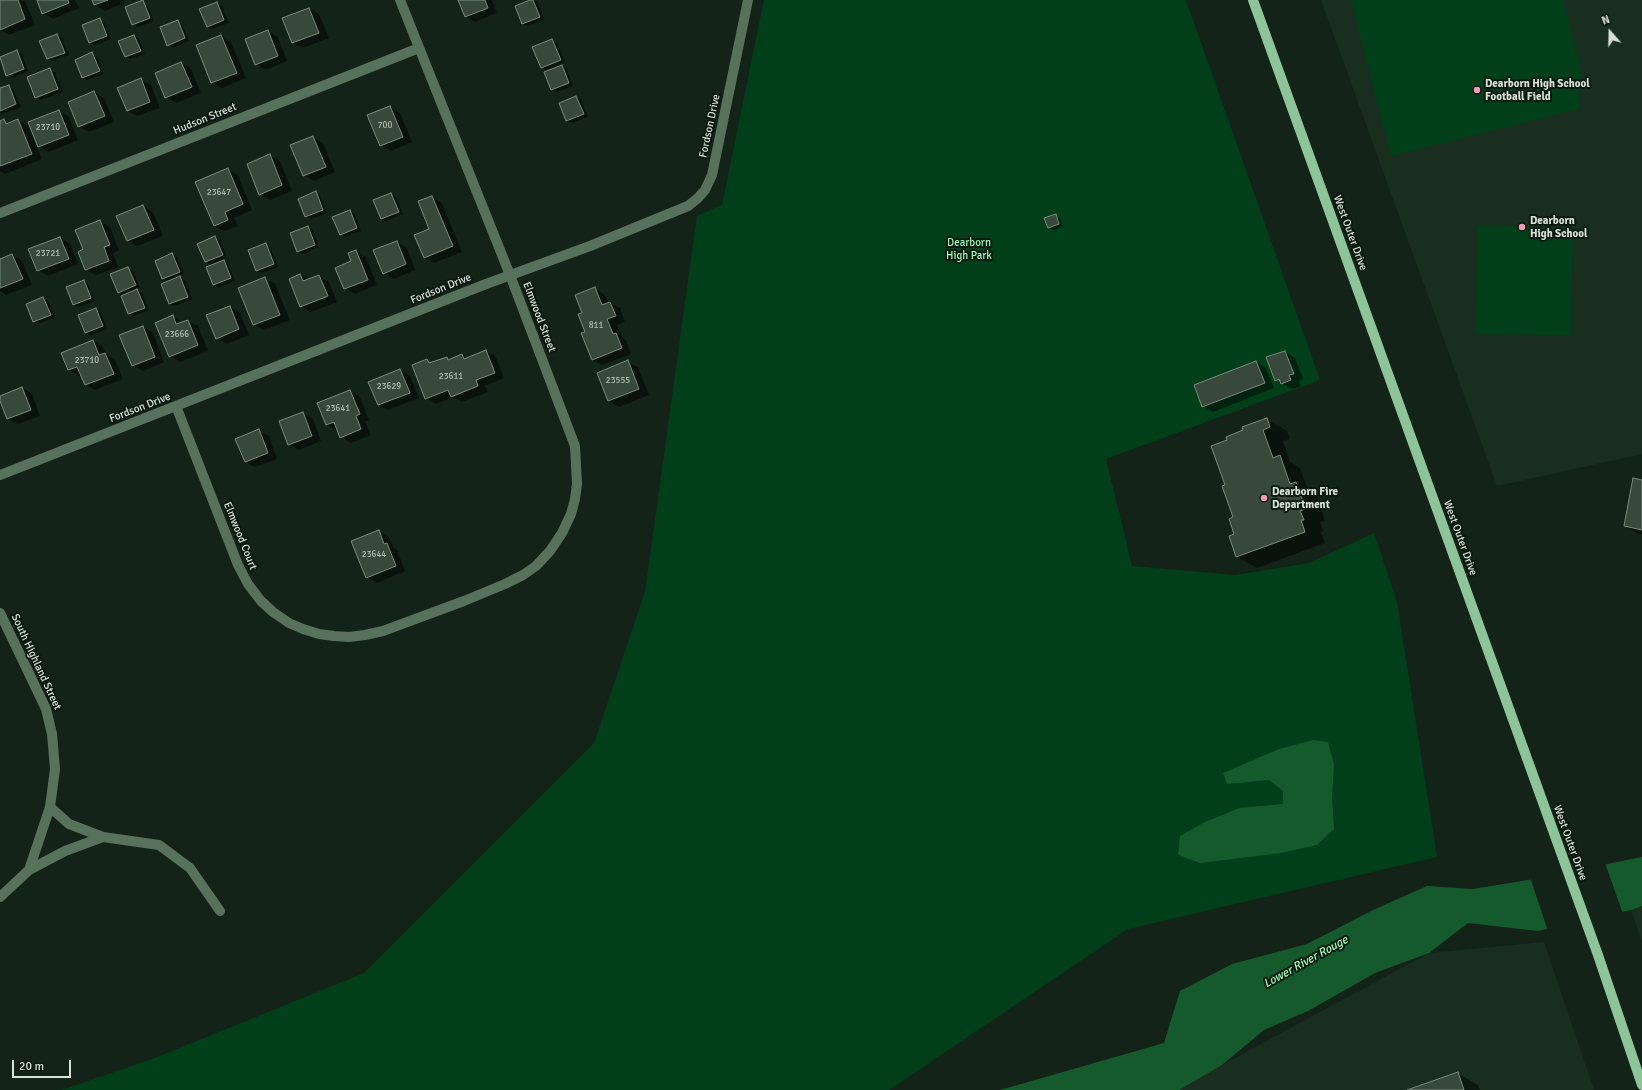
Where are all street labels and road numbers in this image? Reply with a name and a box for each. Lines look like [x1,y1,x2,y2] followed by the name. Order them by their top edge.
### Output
[697,93,723,159] street label: Fordson Drive
[172,100,238,138] street label: Hudson Street
[1330,194,1370,272] street label: West Outer Drive
[409,271,473,307] street label: Fordson Drive
[520,280,558,354] street label: Elmwood Street
[108,390,172,426] street label: Fordson Drive
[1440,499,1480,577] street label: West Outer Drive
[220,500,260,572] street label: Elmwood Court
[8,612,64,712] street label: South Highland Street
[1550,804,1590,882] street label: West Outer Drive

